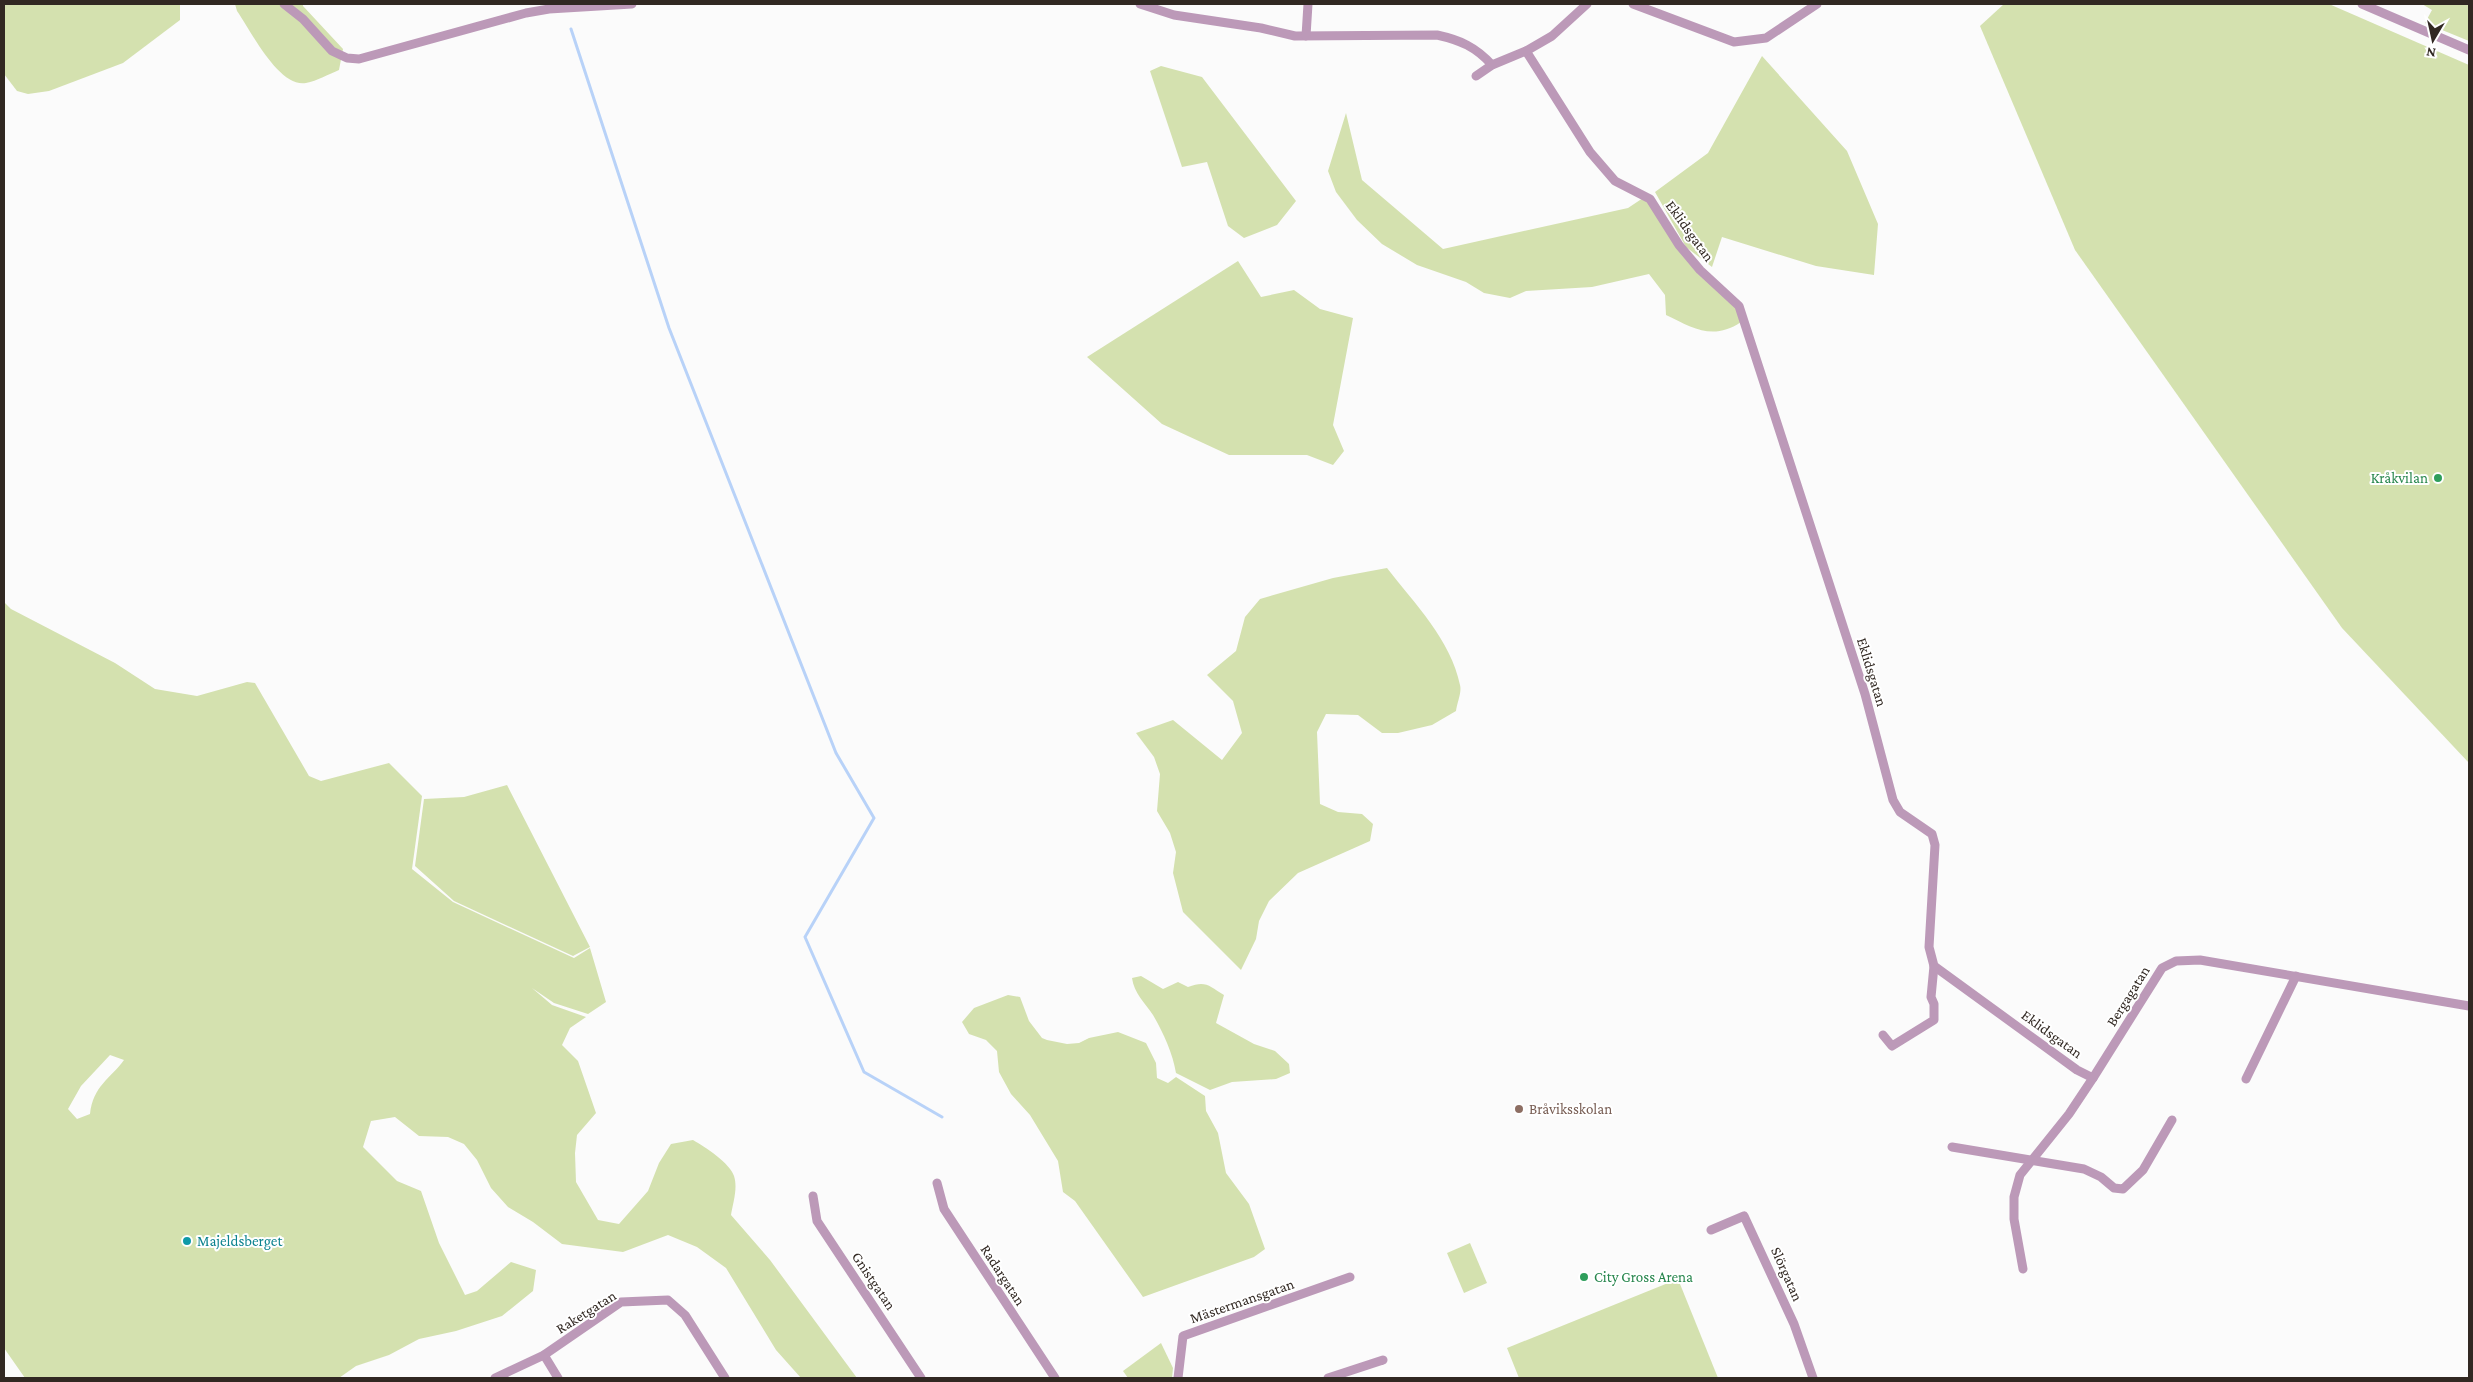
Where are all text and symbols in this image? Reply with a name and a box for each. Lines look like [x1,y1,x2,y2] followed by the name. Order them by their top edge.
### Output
[2408,15,2458,65] north arrow
[2425,44,2437,61] text: N
[1662,198,1717,265] street label: Eklidsgatan
[2371,470,2428,486] place label: Kråkvilan
[2432,472,2444,484] marker: Kråkvilan
[1853,636,1890,709] street label: Eklidsgatan
[2103,963,2154,1030] street label: Bergagatan
[2018,1007,2085,1062] street label: Eklidsgatan
[1529,1101,1612,1117] place label: Bråviksskolan
[1513,1103,1525,1115] marker: Bråviksskolan
[197,1233,283,1250] place label: Majeldsberget
[181,1235,193,1247] marker: Majeldsberget
[977,1242,1029,1309] street label: Radargatan
[1767,1244,1806,1304] street label: Slörgatan
[848,1249,899,1313] street label: Gnistgatan
[1594,1269,1693,1286] place label: City Gross Arena
[1578,1271,1590,1283] marker: City Gross Arena
[1188,1276,1296,1327] street label: Mästermansgatan
[553,1287,619,1338] street label: Raketgatan

